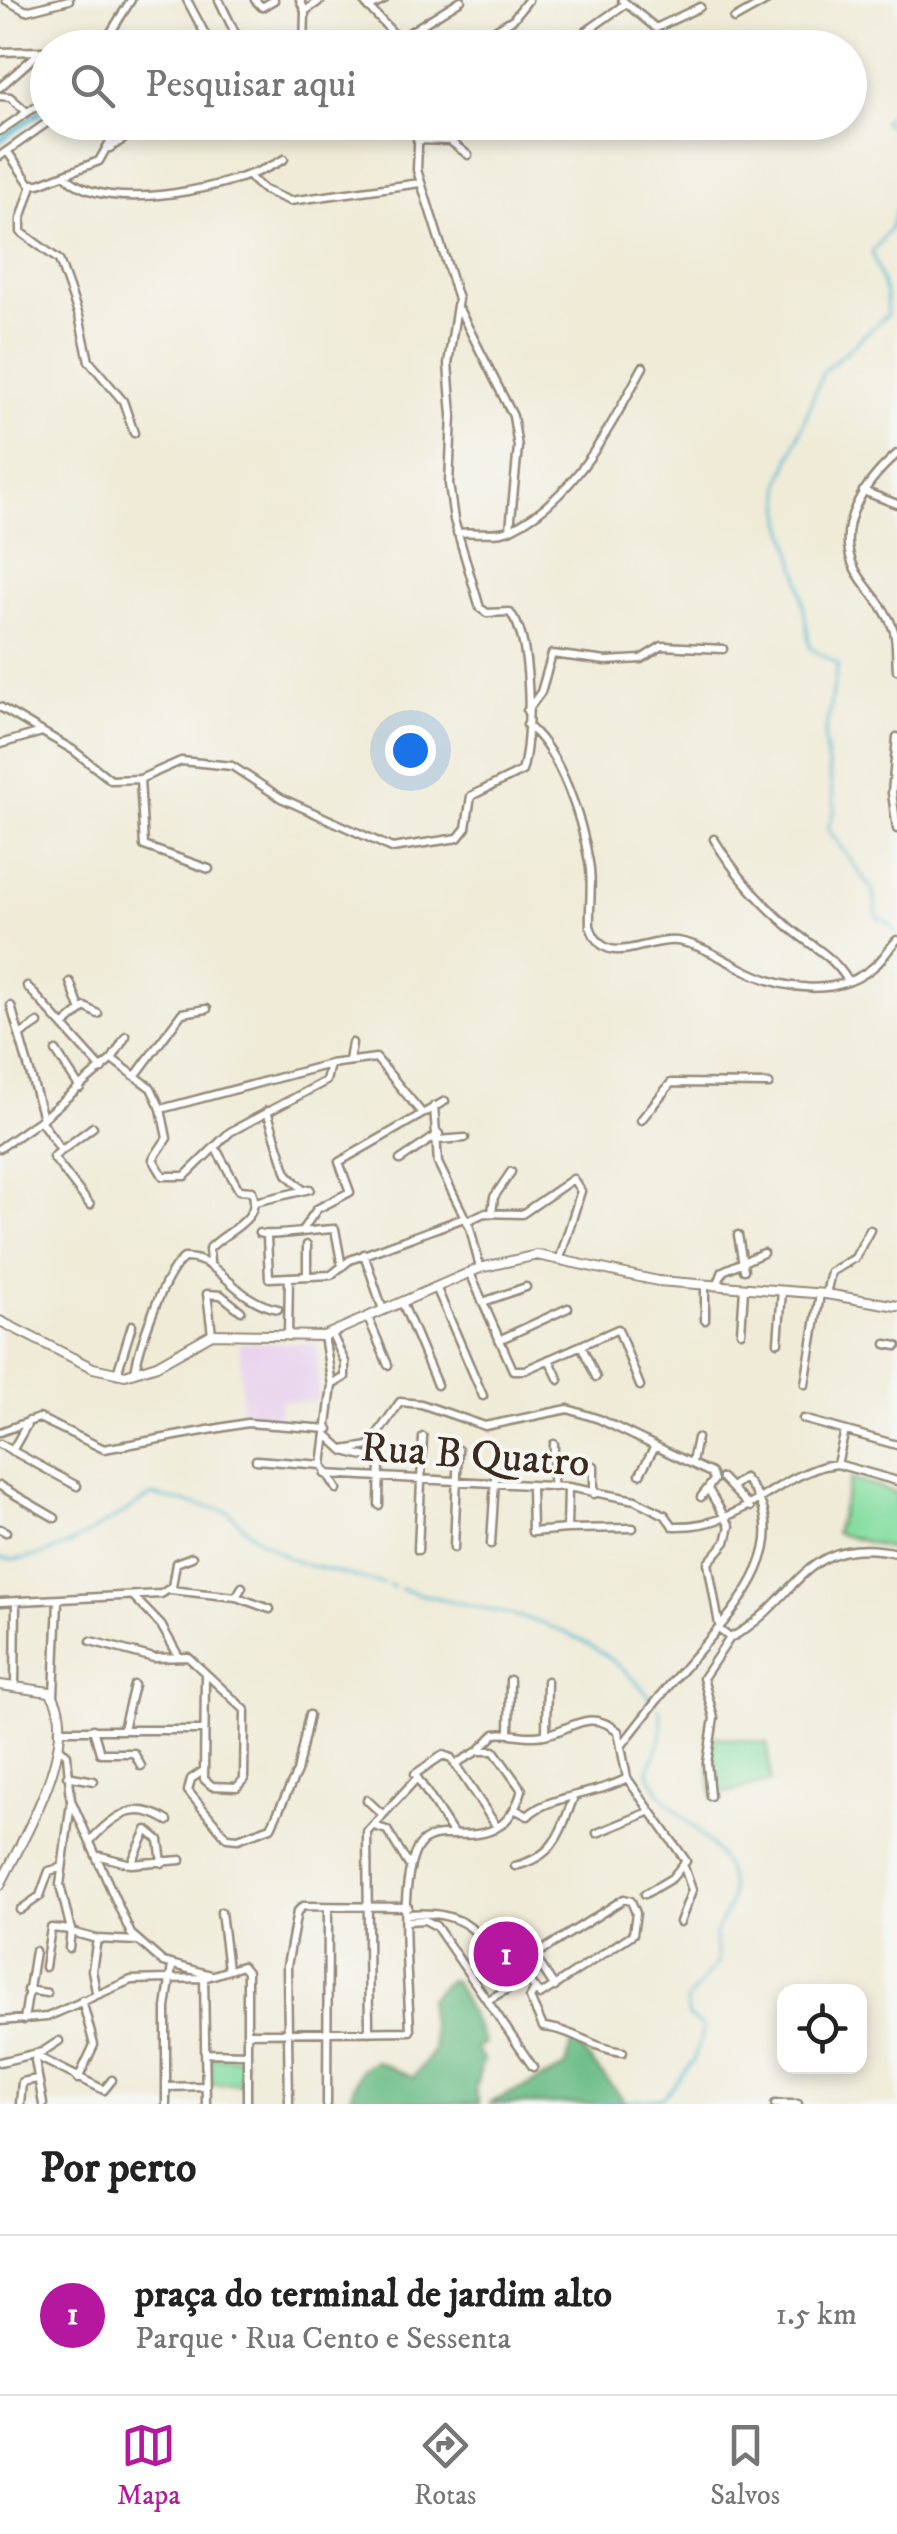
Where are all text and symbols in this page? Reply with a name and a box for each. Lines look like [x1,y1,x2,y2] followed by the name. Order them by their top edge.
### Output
[30,30,867,140] search box
[65,58,120,113] icon: search
[145,61,356,109] text: Pesquisar aqui
[385,725,436,776] your location
[359,1422,591,1490] street label: Rua B Quatro
[474,1916,538,1992] pin: 1
[777,1984,867,2074] map controls
[777,1984,867,2074] button: locate
[40,2143,197,2195] text: Por perto
[135,2271,612,2319] text: praça do terminal de jardim alto
[67,2295,78,2335] text: 1
[775,2295,857,2335] text: 1.5 km
[135,2319,511,2359] text: Parque · Rua Cento e Sessenta
[117,2418,180,2513] tab: Mapa
[414,2418,476,2513] tab: Rotas
[710,2418,780,2513] tab: Salvos

